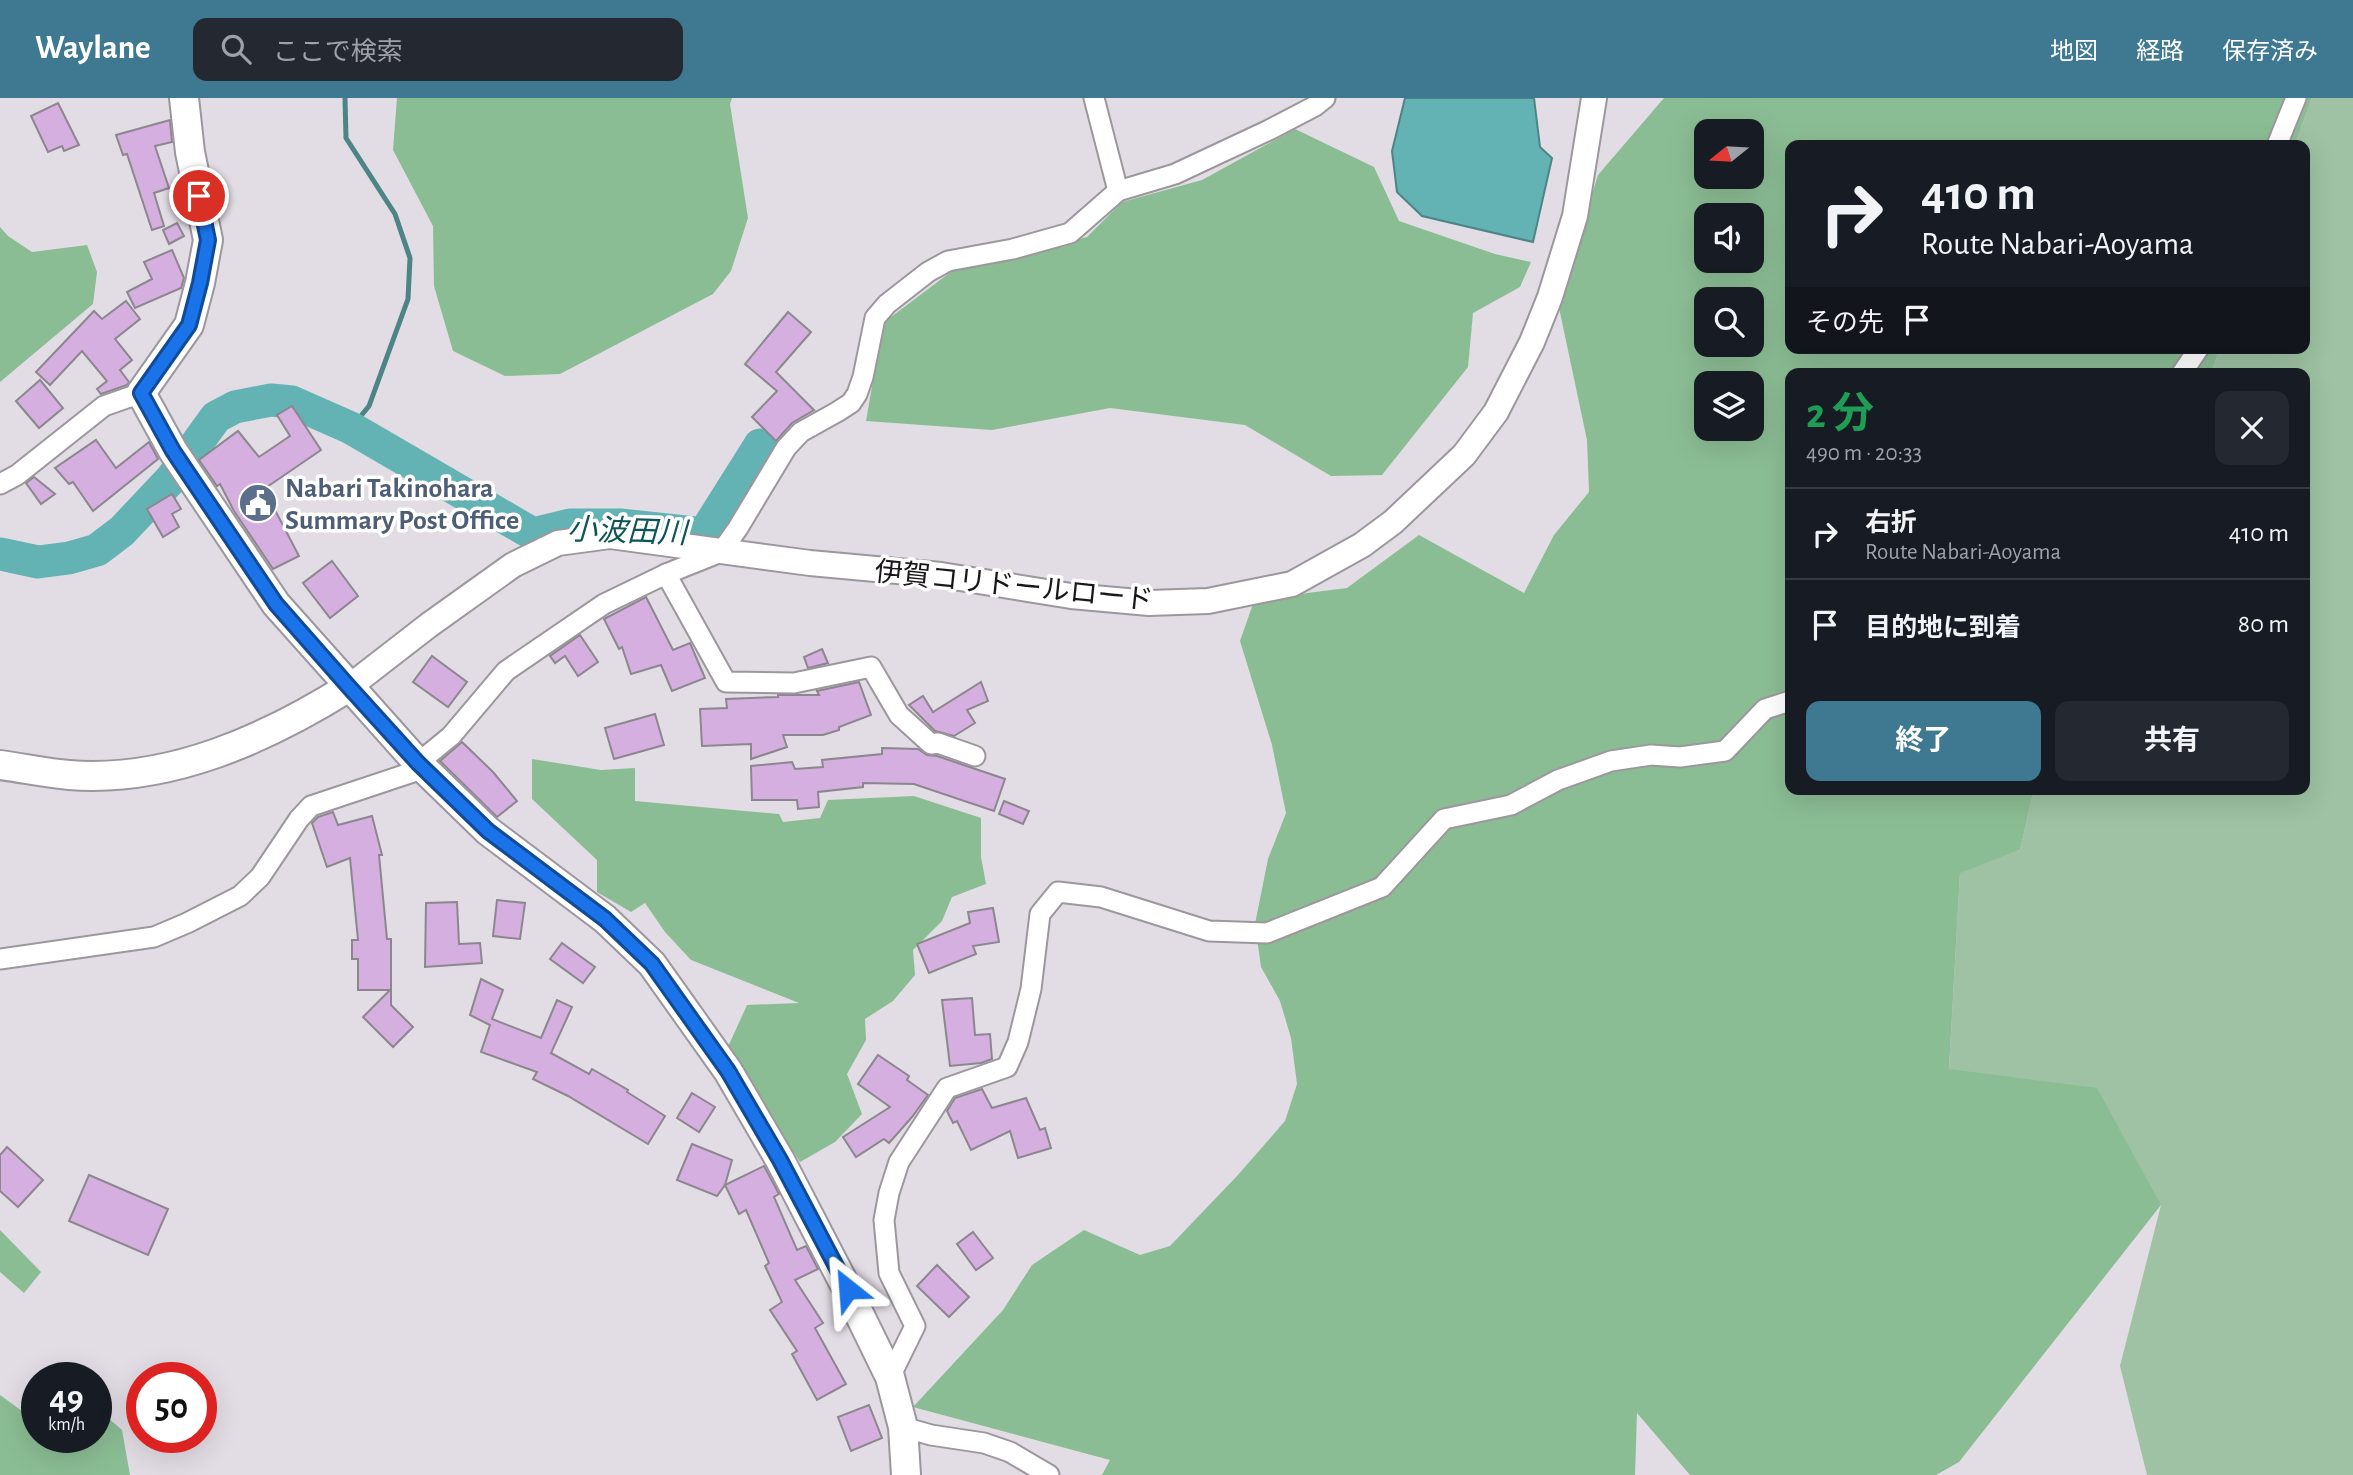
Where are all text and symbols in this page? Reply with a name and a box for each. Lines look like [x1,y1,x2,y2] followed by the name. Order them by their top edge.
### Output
[193,18,683,81] search box
[217,30,255,68] icon: search
[35,32,151,65] text: Waylane
[273,39,403,65] text: ここで検索
[2050,40,2098,64] text: 地図
[2136,40,2184,64] text: 経路
[2222,40,2318,64] text: 保存済み
[1694,119,1764,189] north arrow
[1694,119,1764,441] map controls
[169,166,229,226] pin
[1806,168,1897,259] icon: right
[1921,170,2036,219] text: 410 m
[180,177,218,215] icon: arrive
[1694,203,1764,273] button: sound
[1921,228,2194,260] text: Route Nabari-Aoyama
[1694,287,1764,357] button: search
[1898,301,1936,339] icon: arrive
[1806,310,1884,336] text: その先
[1694,371,1764,441] button: layers
[2215,391,2289,465] button: close
[1806,393,1874,435] text: 2 分
[1806,442,1922,465] text: 490 m · 20:33
[285,475,519,535] place label: Nabari Takinohara Summary Post Office
[237,482,279,524] public building icon: Nabari Takinohara Summary Post Office
[1865,510,1917,536] text: 右折
[566,513,691,549] water label: 小波田川
[1806,515,1844,553] icon: right
[2229,520,2289,546] text: 410 m
[1865,541,2061,564] text: Route Nabari-Aoyama
[873,556,1155,616] street label: 伊賀コリドールロード
[1806,606,1844,644] icon: arrive
[2238,611,2289,637] text: 80 m
[1865,615,2021,641] text: 目的地に到着
[1806,701,2041,781] button: 終了
[2055,701,2289,781] button: 共有
[811,1252,885,1326] position arrow
[126,1362,217,1453] speed limit sign: 50
[49,1381,84,1416] text: 49
[48,1416,85,1434] text: km/h

